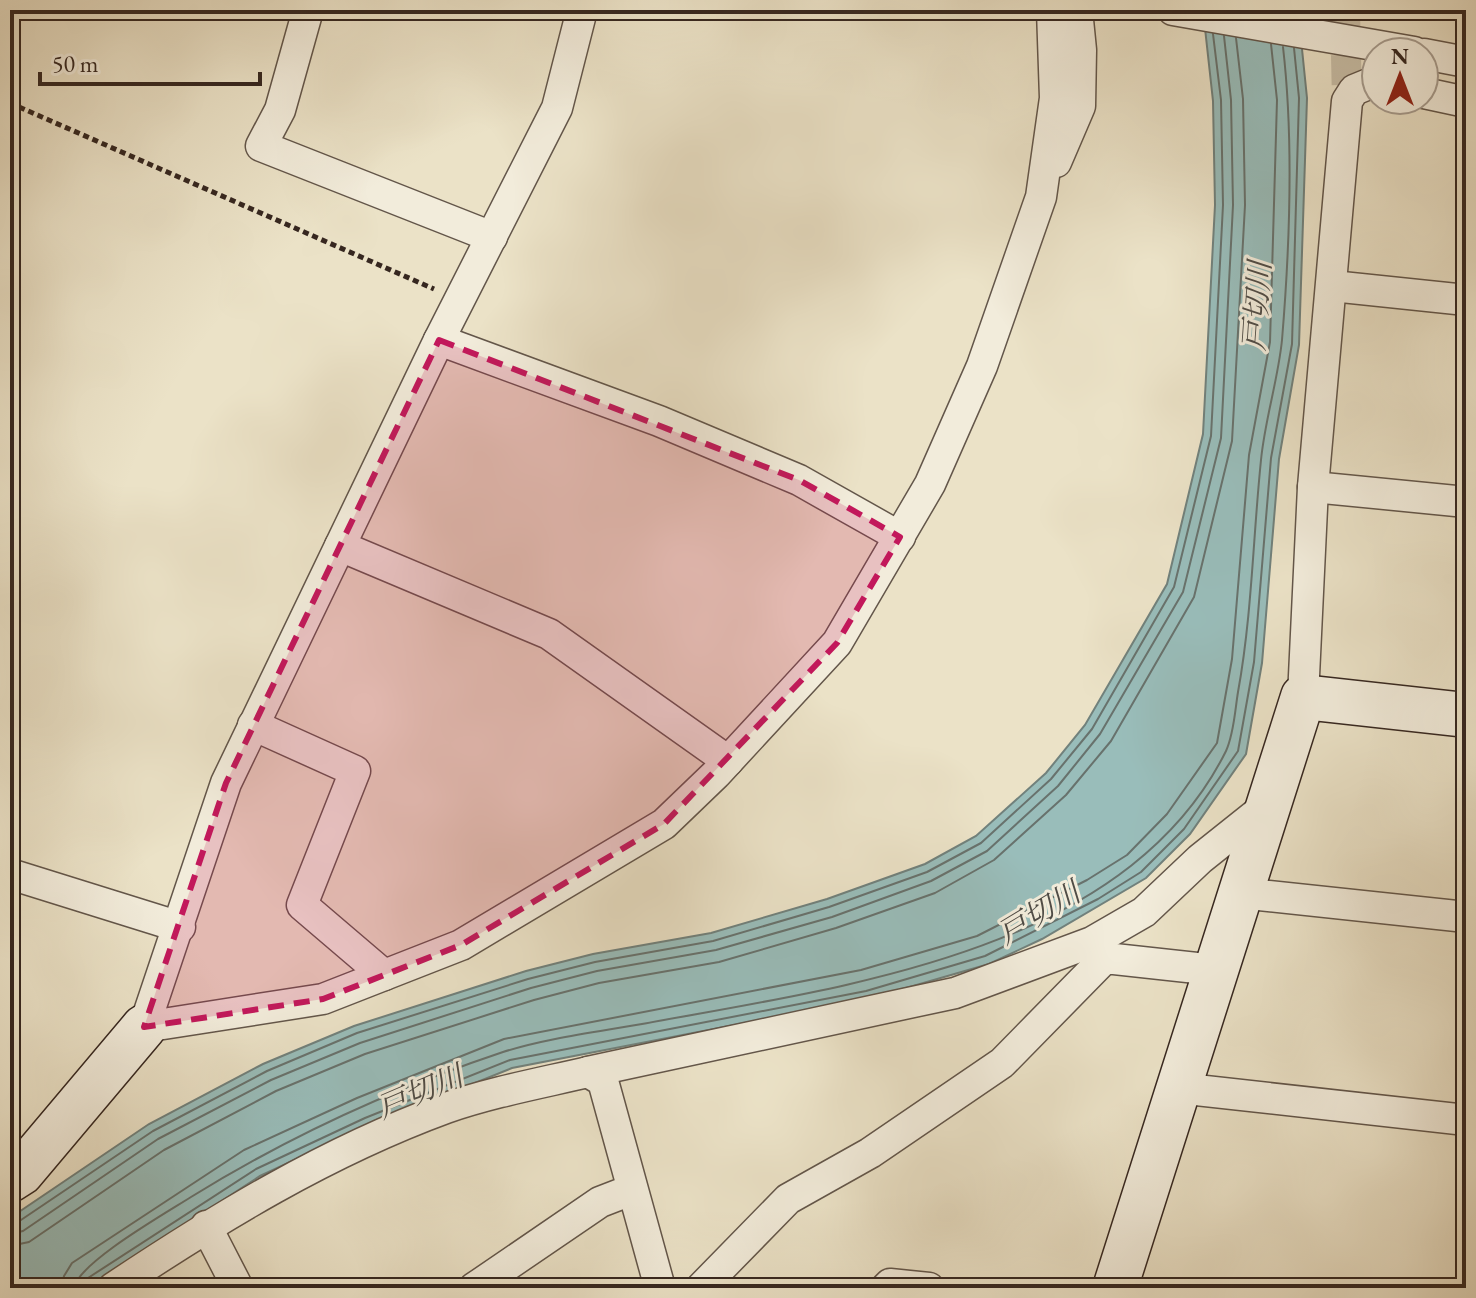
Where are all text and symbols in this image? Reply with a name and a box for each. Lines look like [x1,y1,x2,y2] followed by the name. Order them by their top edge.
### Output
[40,36,260,86] scale bar
[1360,36,1440,116] north arrow
[1391,42,1409,71] text: N
[52,48,99,79] text: 50 m
[1234,257,1279,352] water label: 戸切川
[990,871,1090,952] water label: 戸切川
[371,1055,472,1127] water label: 戸切川

